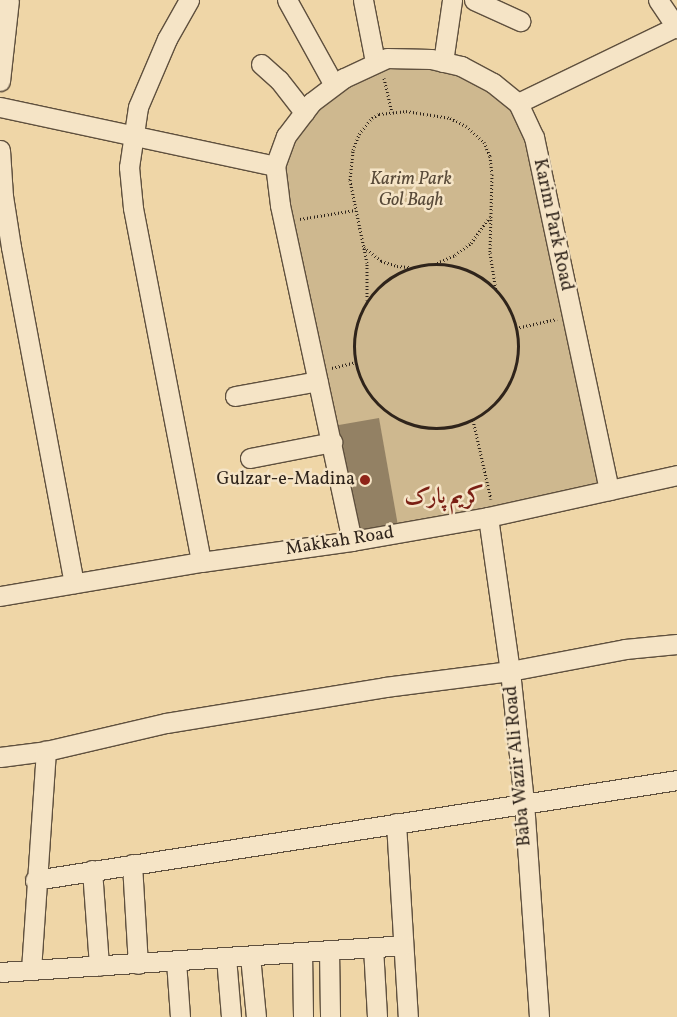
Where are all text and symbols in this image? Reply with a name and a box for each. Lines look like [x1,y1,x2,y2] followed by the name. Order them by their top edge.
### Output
[527,157,577,293] street label: Karim Park Road
[370,170,452,212] park label: Karim Park Gol Bagh
[217,469,355,491] place label: Gulzar-e-Madina
[359,474,371,486] marker: Gulzar-e-Madina
[404,485,484,511] district label: کریم پارک
[284,523,396,561] street label: Makkah Road
[501,685,537,847] street label: Baba Wazir Ali Road

